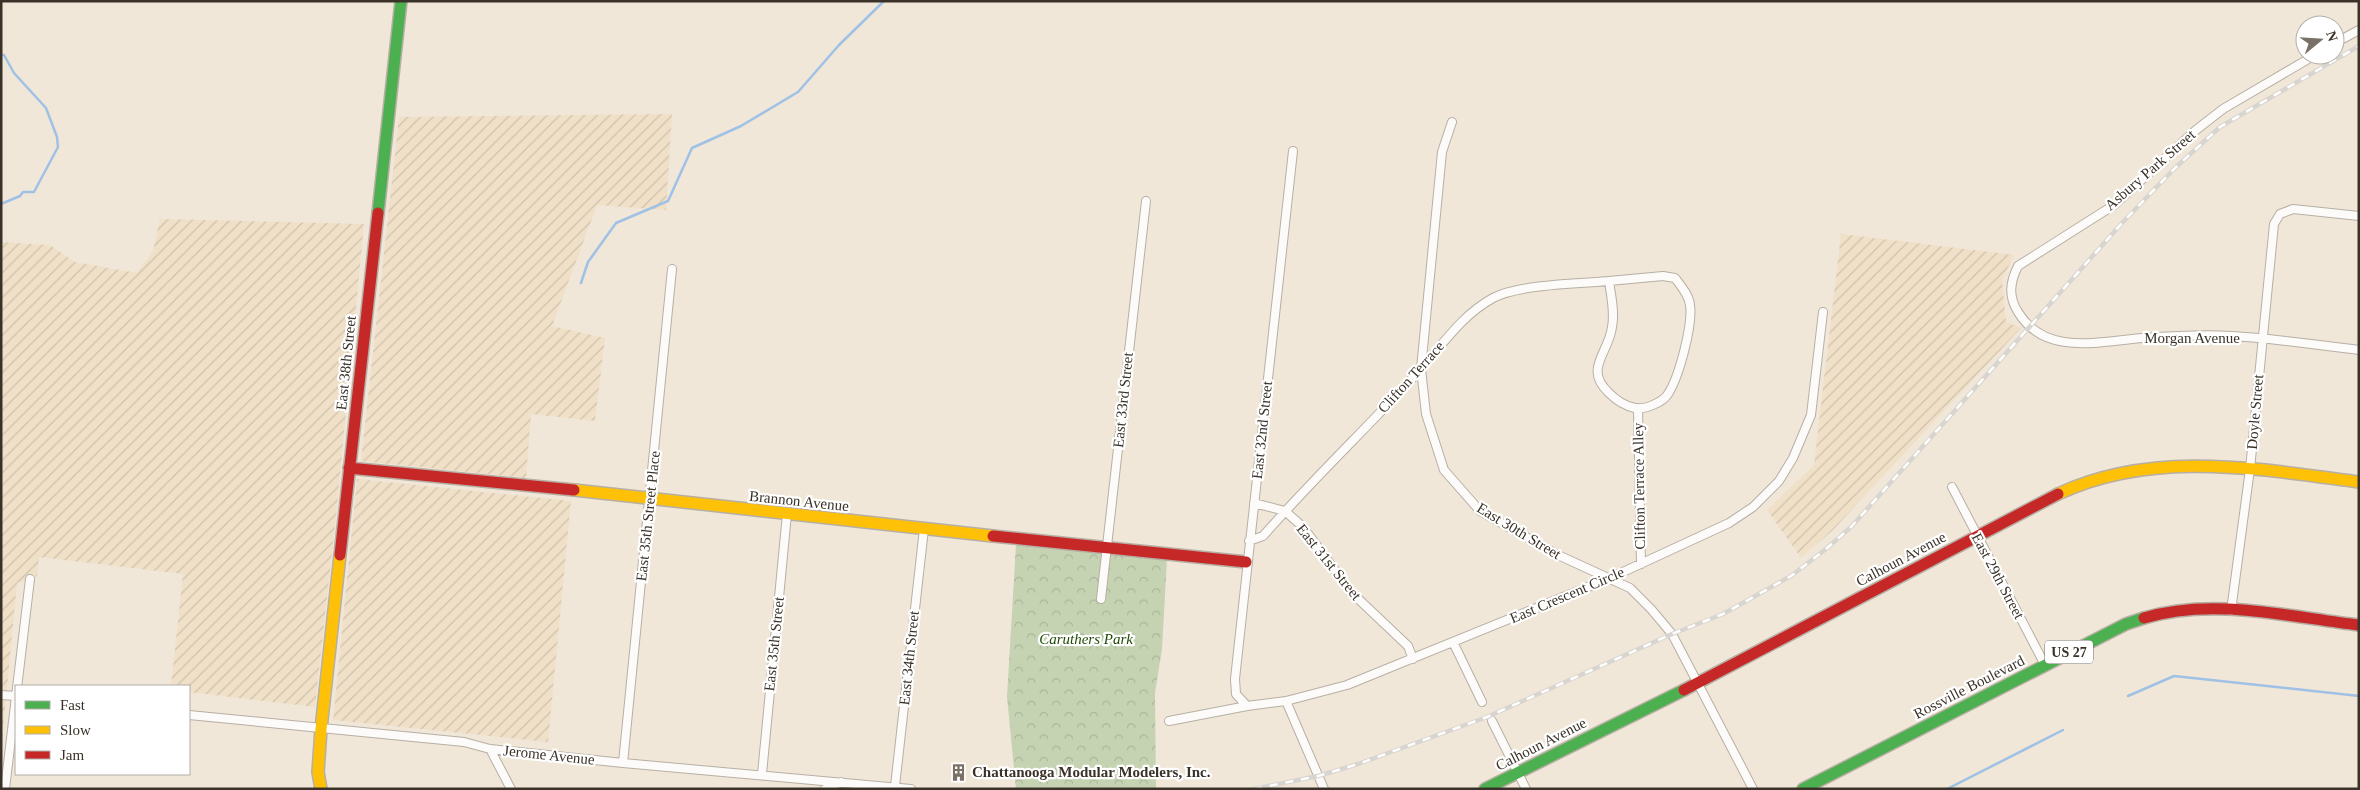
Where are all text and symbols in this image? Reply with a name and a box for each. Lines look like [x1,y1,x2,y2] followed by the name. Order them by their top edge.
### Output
[2295,15,2345,65] north arrow
[2323,29,2341,43] text: N
[2102,126,2199,213] street label: Asbury Park Street
[333,314,359,411] street label: East 38th Street
[2144,330,2240,346] street label: Morgan Avenue
[1375,338,1448,416] street label: Clifton Terrace
[1110,351,1136,448] street label: East 33rd Street
[2244,373,2266,450] street label: Doyle Street
[1249,379,1275,480] street label: East 32nd Street
[1630,422,1648,550] street label: Clifton Terrace Alley
[633,450,663,582] street label: East 35th Street Place
[748,488,850,514] street label: Brannon Avenue
[1474,500,1565,563] street label: East 30th Street
[1293,521,1365,604] street label: East 31st Street
[1853,528,1949,589] street label: Calhoun Avenue
[1969,530,2028,622] street label: East 29th Street
[1508,564,1627,626] street label: East Crescent Circle
[761,595,787,692] street label: East 35th Street
[896,609,922,706] street label: East 34th Street
[1039,631,1133,647] park label: Caruthers Park
[2045,640,2093,664] road number: US 27
[1911,652,2027,722] street label: Rossville Boulevard
[15,685,190,775] legend
[60,697,86,713] text: Fast
[1493,714,1589,774] street label: Calhoun Avenue
[60,722,91,738] text: Slow
[503,742,596,768] street label: Jerome Avenue
[60,747,84,763] text: Jam
[948,762,968,782] building icon: Chattanooga Modular Modelers, Inc.
[972,764,1211,780] place label: Chattanooga Modular Modelers, Inc.

